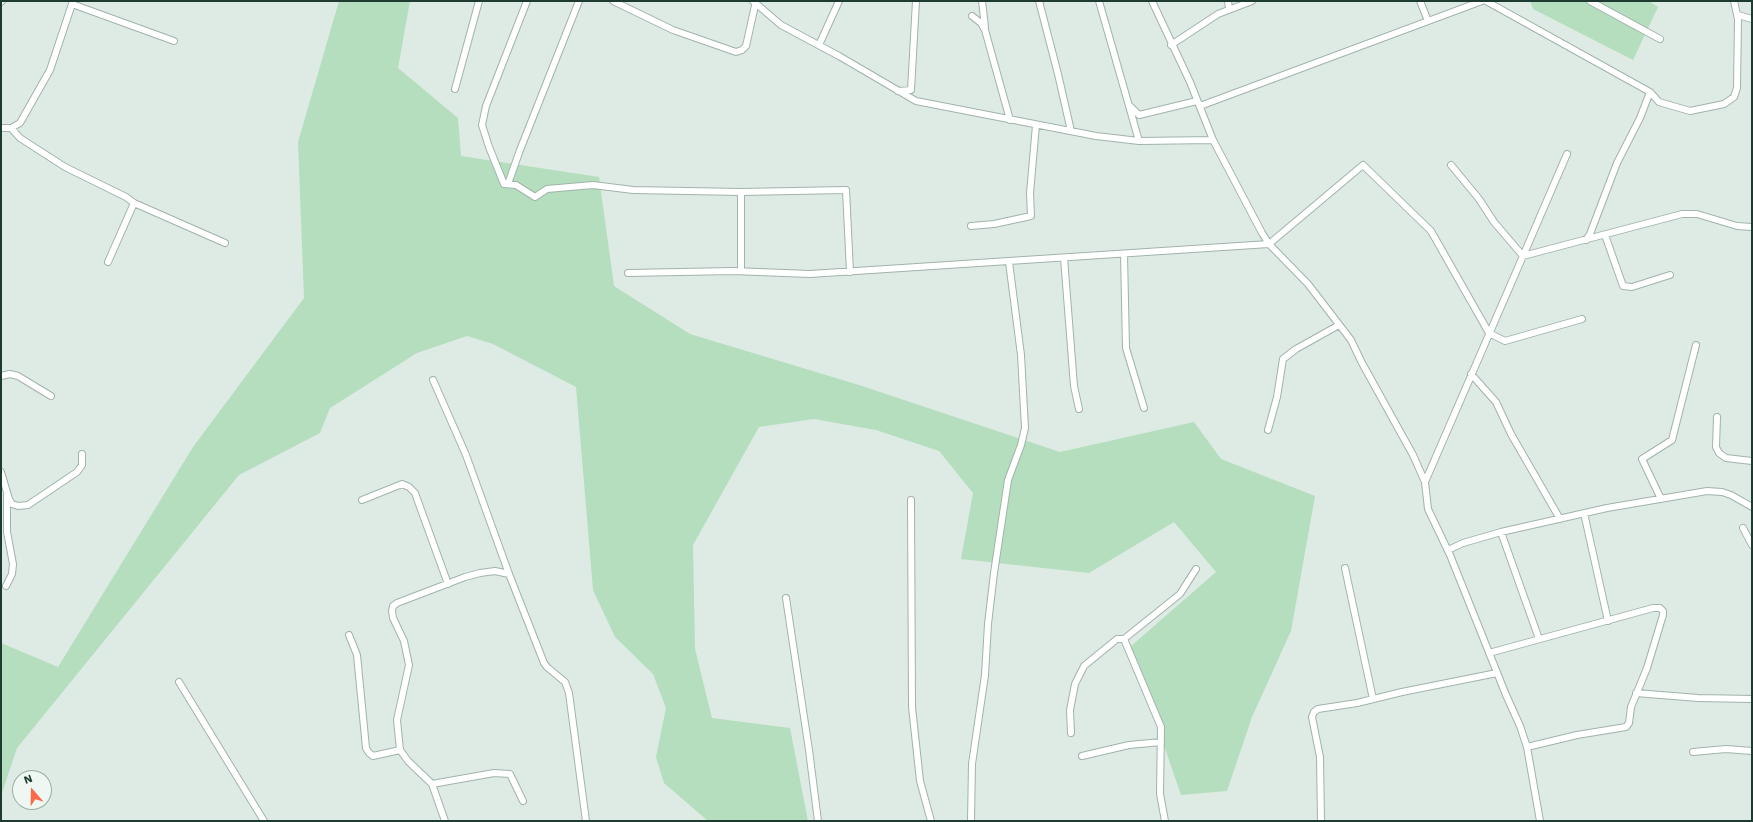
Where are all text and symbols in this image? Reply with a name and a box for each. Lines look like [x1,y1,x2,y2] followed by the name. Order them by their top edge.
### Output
[12,770,52,810] north arrow
[22,772,34,787] text: N

